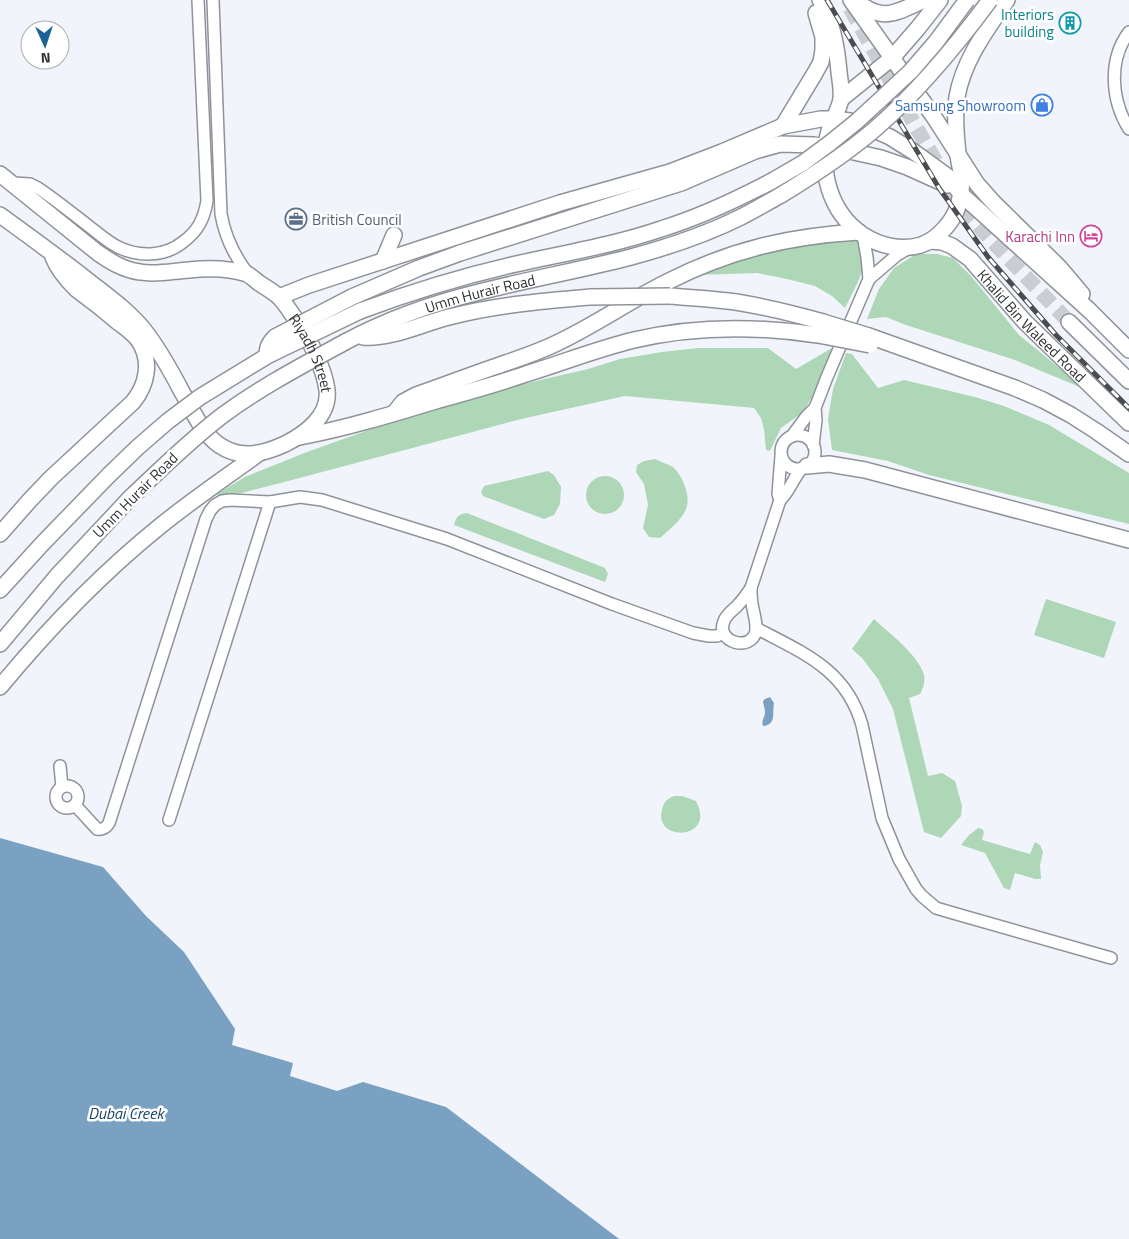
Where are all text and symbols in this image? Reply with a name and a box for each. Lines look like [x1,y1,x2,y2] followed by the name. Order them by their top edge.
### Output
[1001,3,1054,43] place label: Interiors building
[1058,11,1082,35] building icon: Interiors building
[20,20,70,70] north arrow
[40,48,51,69] text: N
[1030,93,1054,117] shop icon: Samsung Showroom
[895,94,1026,117] place label: Samsung Showroom
[284,207,308,231] office icon: British Council
[312,208,402,231] place label: British Council
[1079,224,1103,248] hotel icon: Karachi Inn
[1005,225,1075,248] place label: Karachi Inn
[972,264,1092,387] street label: Khalid Bin Waleed Road
[422,268,537,319] street label: Umm Hurair Road
[283,308,339,394] street label: Riyadh Street
[87,447,183,543] street label: Umm Hurair Road
[88,1101,166,1125] water label: Dubai Creek

